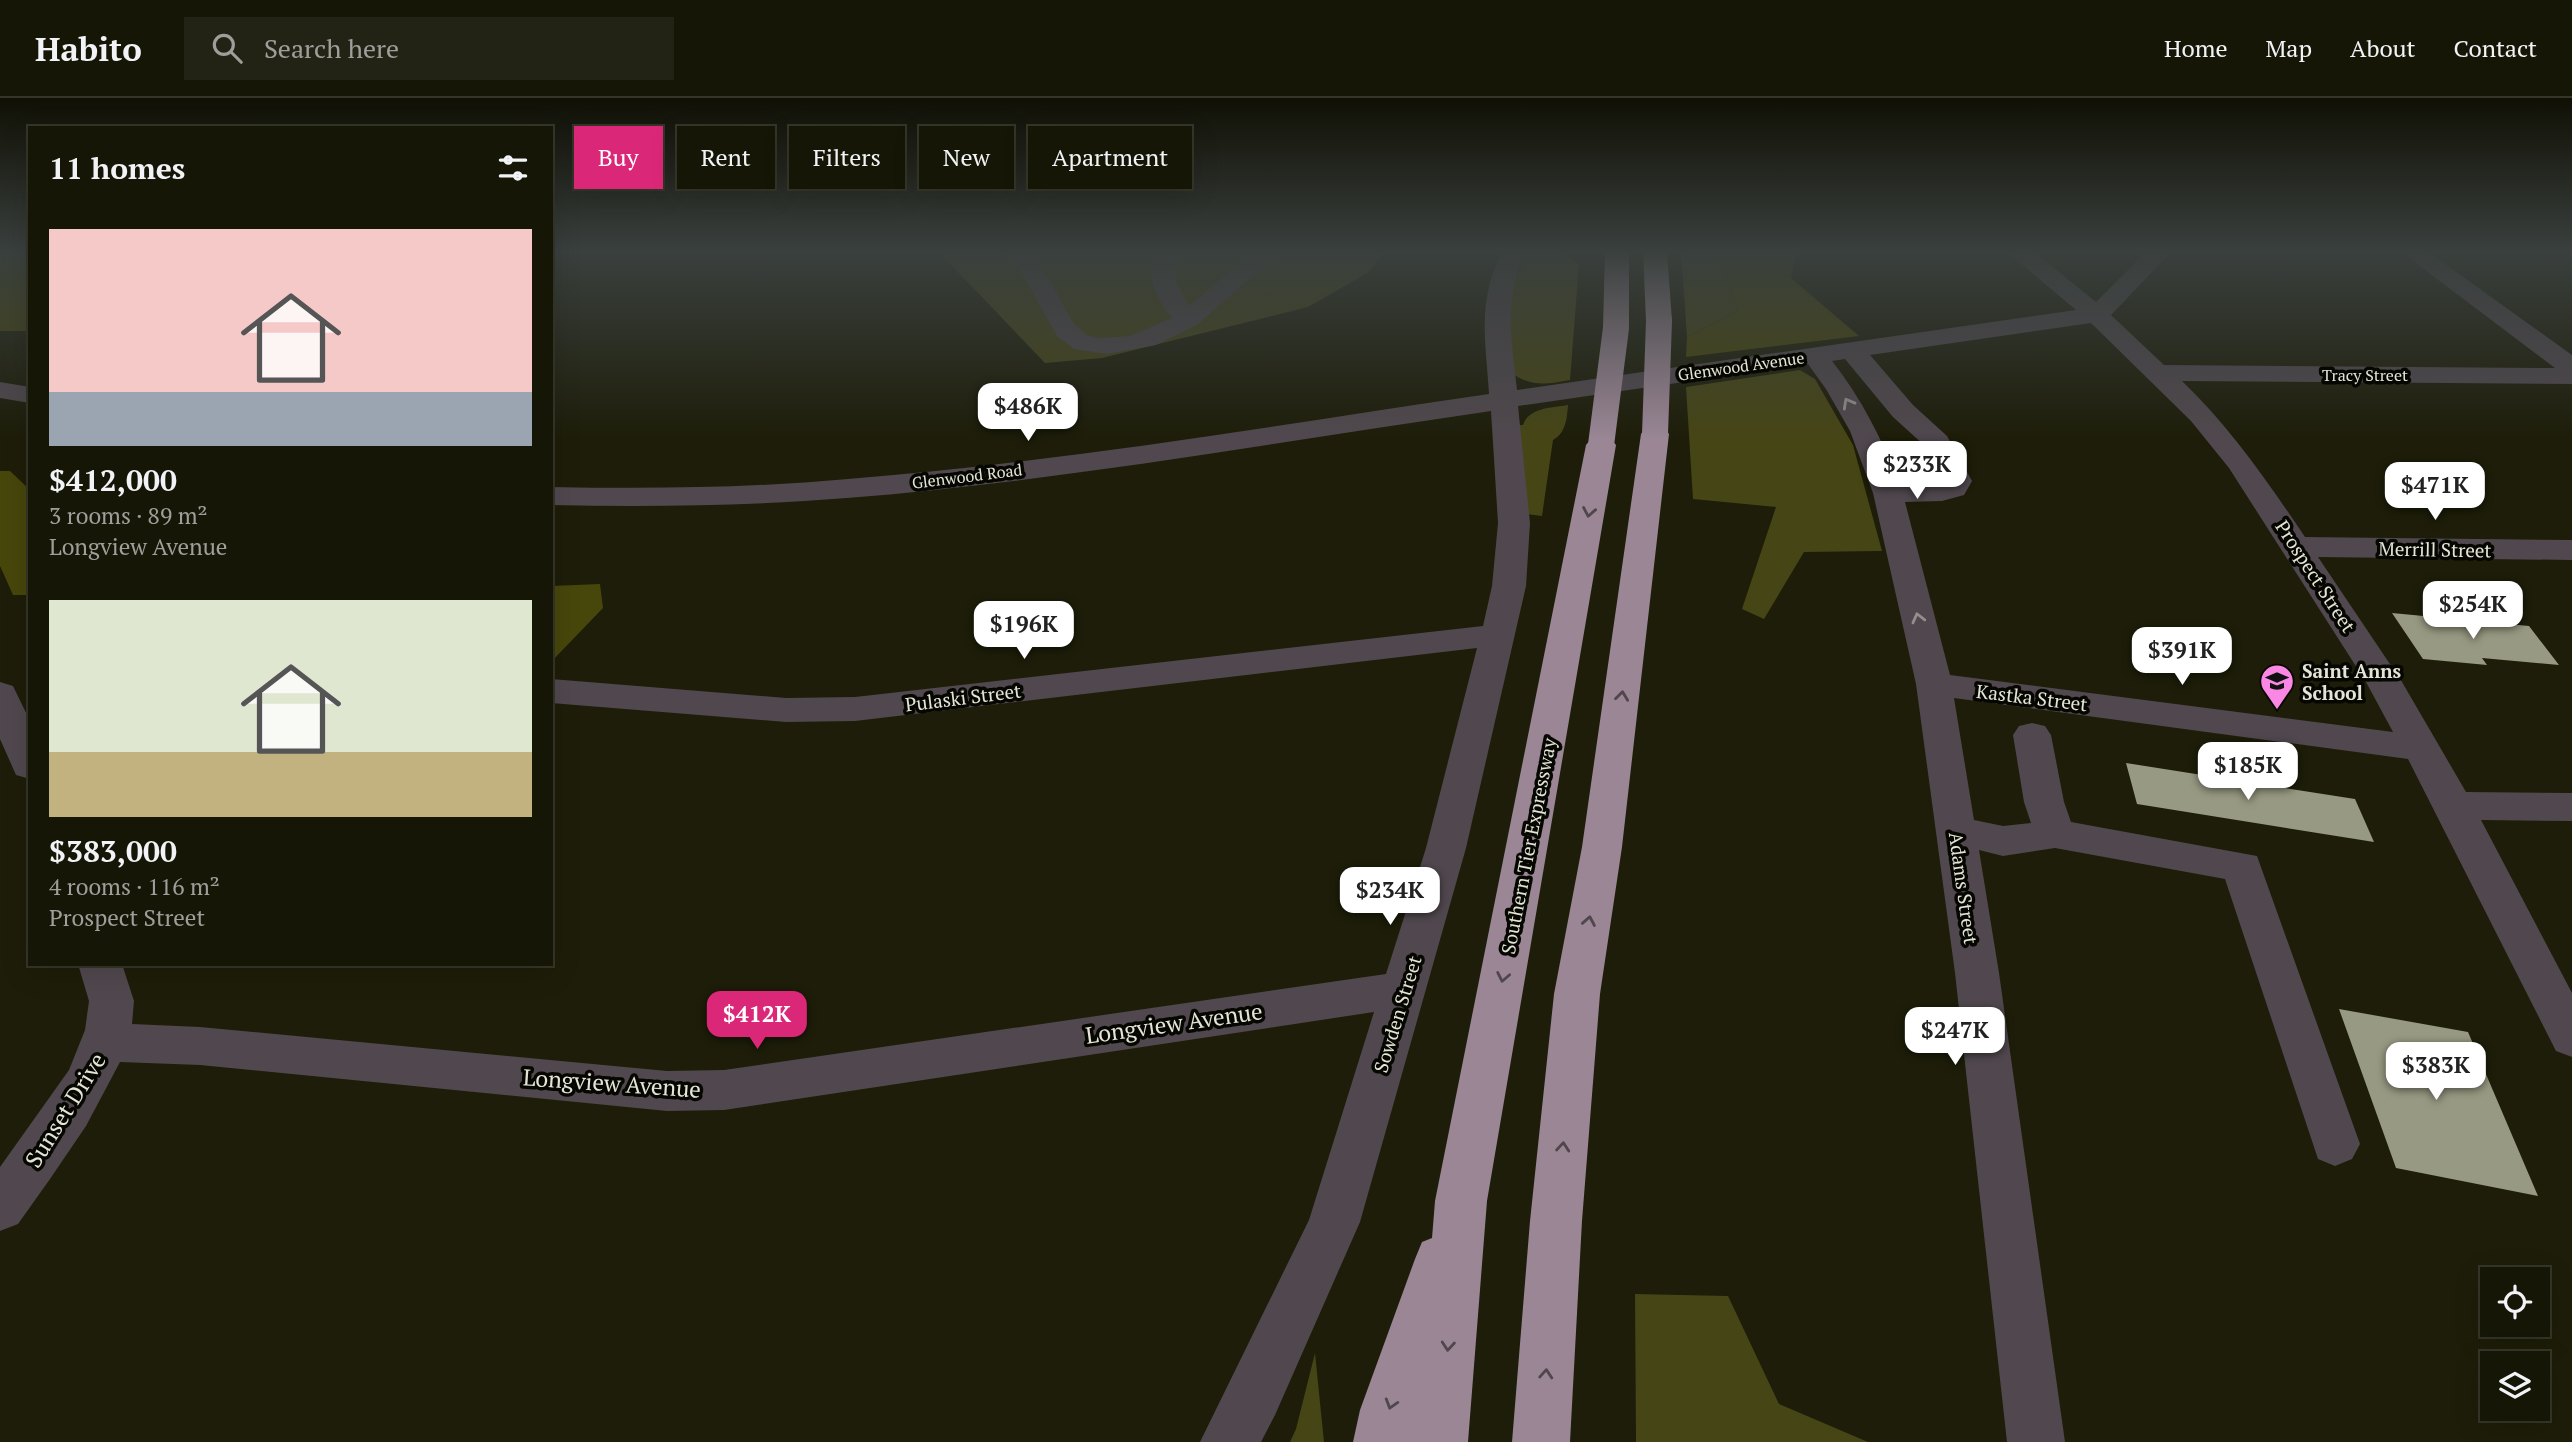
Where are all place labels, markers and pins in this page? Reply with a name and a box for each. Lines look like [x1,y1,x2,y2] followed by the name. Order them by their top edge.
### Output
[979,384,1077,443] pin: $486K
[1868,442,1966,501] pin: $233K
[2386,462,2484,522] pin: $471K
[2424,582,2522,641] pin: $254K
[975,602,1073,661] pin: $196K
[2133,628,2231,687] pin: $391K
[2302,658,2402,705] place label: Saint Anns School
[2258,662,2296,711] school or university icon: Saint Anns School
[2199,742,2297,802] pin: $185K
[1341,868,1439,927] pin: $234K
[708,992,806,1051] pin: $412K
[1906,1007,2004,1067] pin: $247K
[2387,1042,2485,1102] pin: $383K

